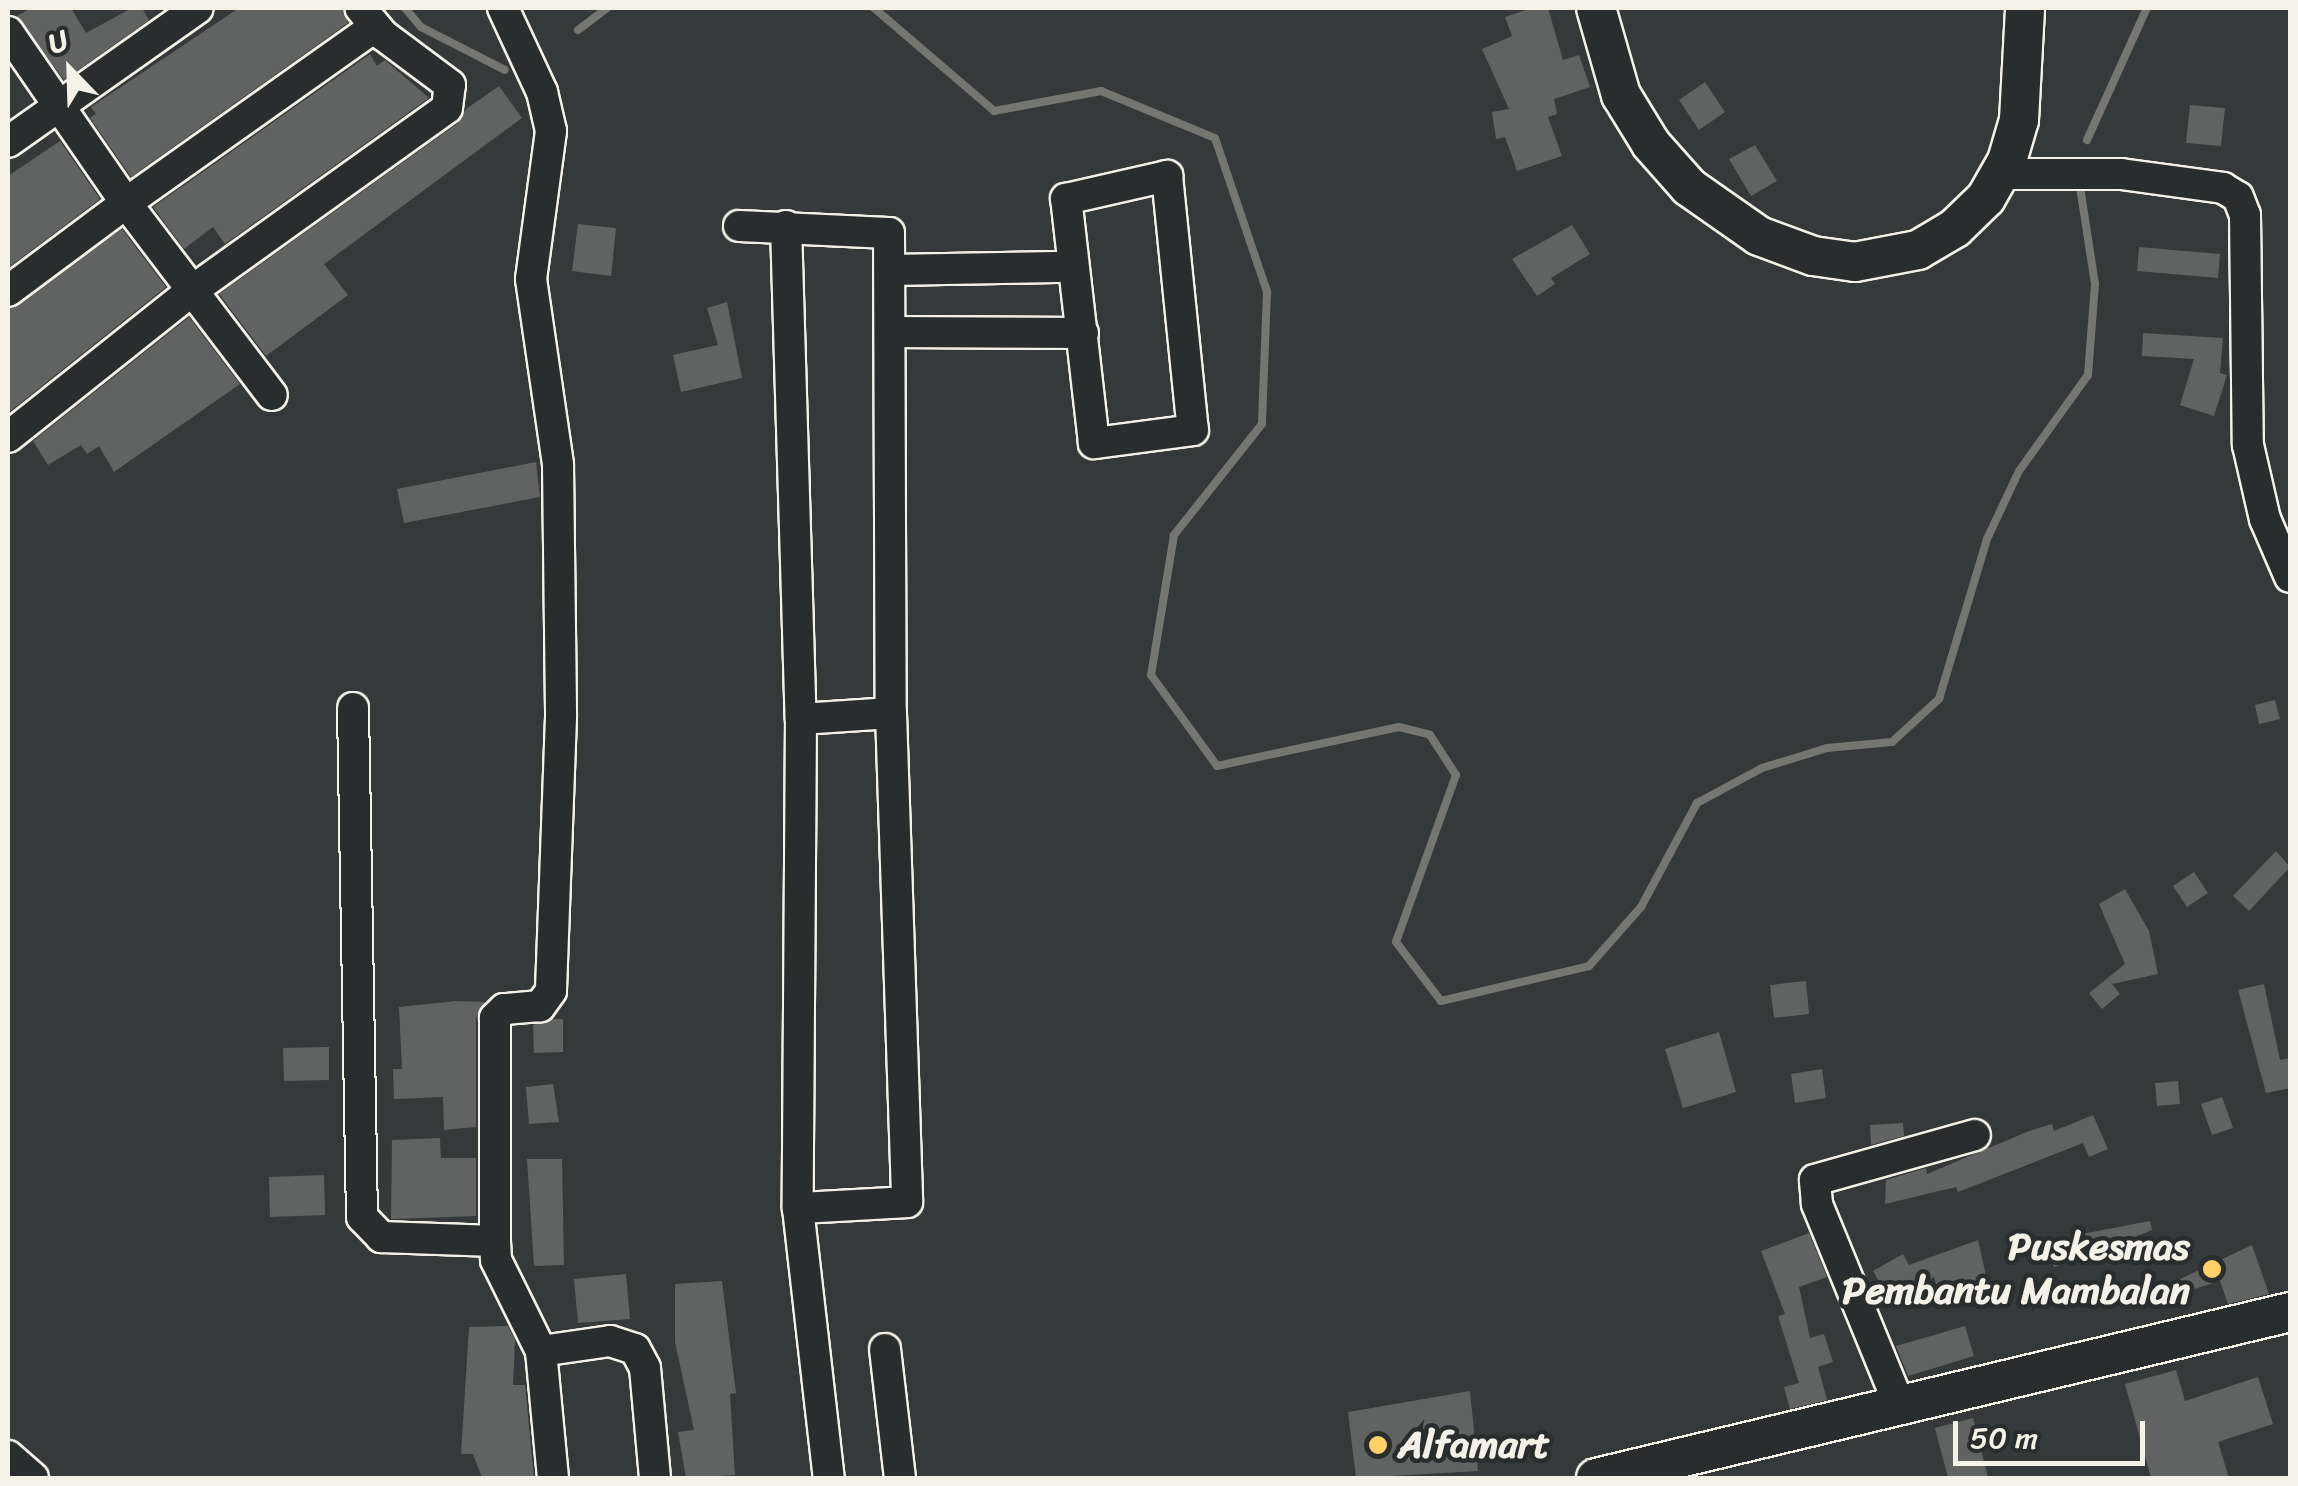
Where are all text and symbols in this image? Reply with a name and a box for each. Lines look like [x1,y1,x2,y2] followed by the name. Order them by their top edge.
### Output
[40,16,76,68] text: U
[20,20,120,120] north arrow
[1842,1224,2190,1314] place label: Puskesmas Pembantu Mambalan
[2199,1256,2225,1282] marker: Puskesmas Pembantu Mambalan
[1958,1401,2150,1463] scale bar
[1970,1411,2038,1465] text: 50 m
[1398,1422,1550,1468] place label: Alfamart
[1367,1434,1389,1456] marker: Alfamart

